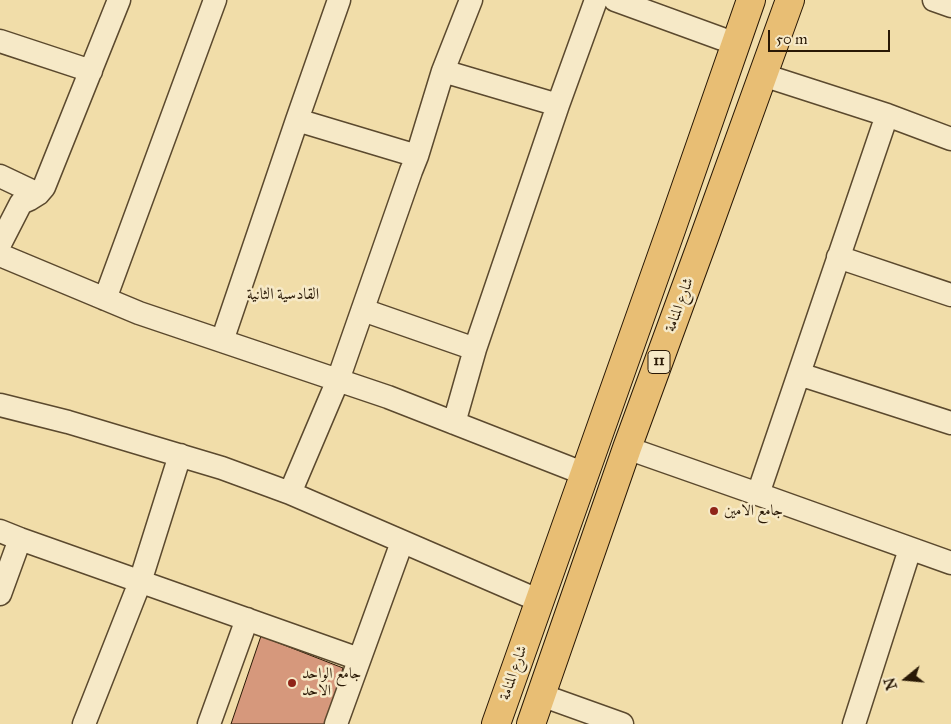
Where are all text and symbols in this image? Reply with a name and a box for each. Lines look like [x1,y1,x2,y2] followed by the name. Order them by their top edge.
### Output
[771,20,894,52] scale bar
[776,30,808,48] text: 50 m
[662,275,698,335] street label: شارع المنامة
[247,285,319,305] district label: القادسية الثانية
[648,351,670,374] road number: 11
[724,502,783,520] place label: جامع الامين
[708,505,720,517] marker: جامع الامين
[496,643,532,703] street label: شارع المنامة
[881,654,931,704] north arrow
[302,665,361,700] place label: جامع الواحد الاحد
[881,675,901,692] text: N
[286,677,298,689] marker: جامع الواحد الاحد

